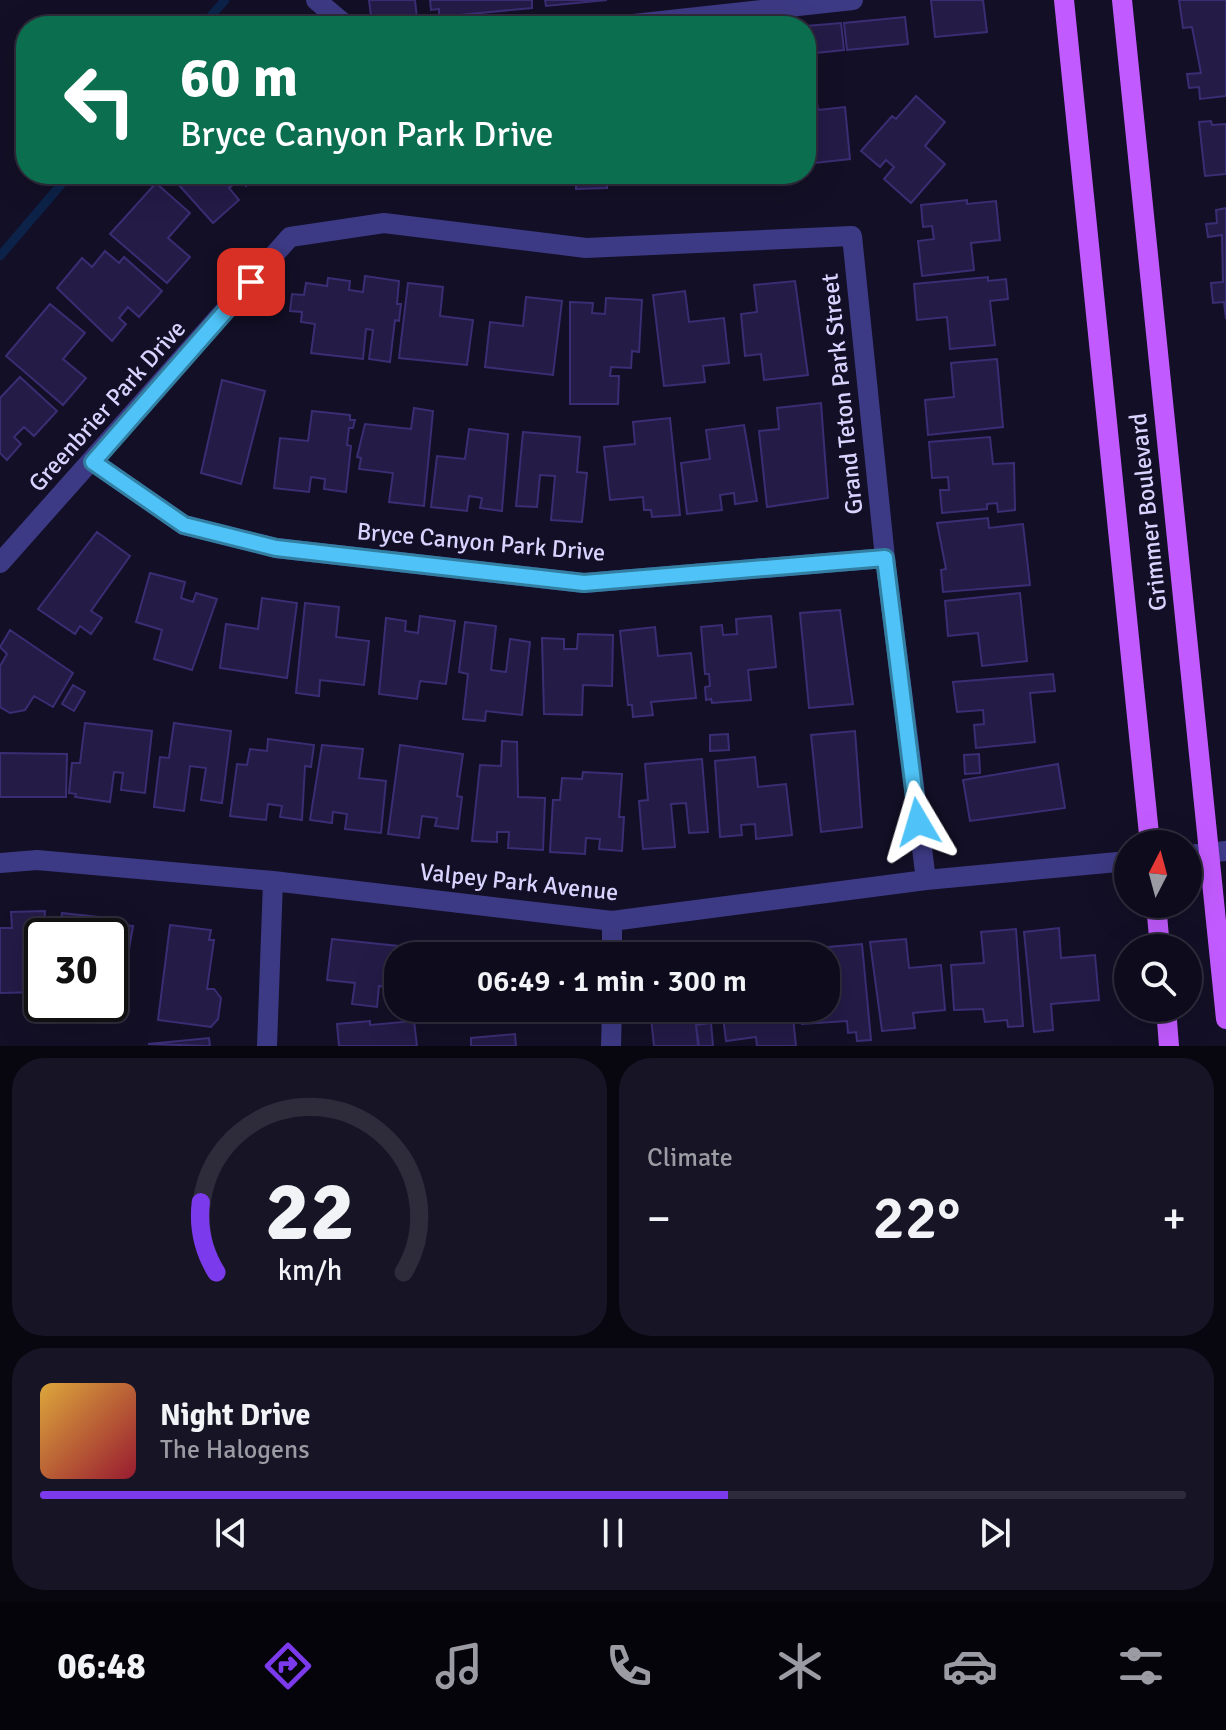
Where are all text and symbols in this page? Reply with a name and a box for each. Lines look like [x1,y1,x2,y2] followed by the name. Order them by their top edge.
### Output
[180,43,298,112] text: 60 m
[48,48,152,152] icon: left
[180,112,554,157] text: Bryce Canyon Park Drive
[217,248,285,316] pin
[229,260,273,304] icon: arrive
[814,272,870,516] street label: Grand Teton Park Street
[22,314,192,498] street label: Greenbrier Park Drive
[1123,412,1173,612] street label: Grimmer Boulevard
[356,516,606,568] street label: Bryce Canyon Park Drive
[876,780,960,864] position arrow
[1114,830,1202,918] north arrow
[1114,830,1202,1022] map controls
[418,857,620,907] street label: Valpey Park Avenue
[24,918,128,1022] speed limit sign: 30
[1114,934,1202,1022] button: search
[477,963,747,1000] text: 06:49 · 1 min · 300 m
[647,1142,733,1174] text: Climate
[265,1161,354,1263] text: 22
[873,1182,960,1256] text: 22°
[647,1192,671,1246] text: −
[1162,1192,1186,1246] text: +
[277,1253,342,1288] text: km/h
[160,1397,310,1434] text: Night Drive
[160,1434,310,1466] text: The Halogens
[209,1511,253,1555] icon: previous
[591,1511,635,1555] icon: pause
[973,1511,1017,1555] icon: next
[260,1638,316,1694] icon: directions
[431,1638,487,1694] icon: music
[601,1638,657,1694] icon: phone
[772,1638,828,1694] icon: climate
[942,1638,998,1694] icon: car
[1113,1638,1169,1694] icon: filters
[57,1644,146,1689] text: 06:48

